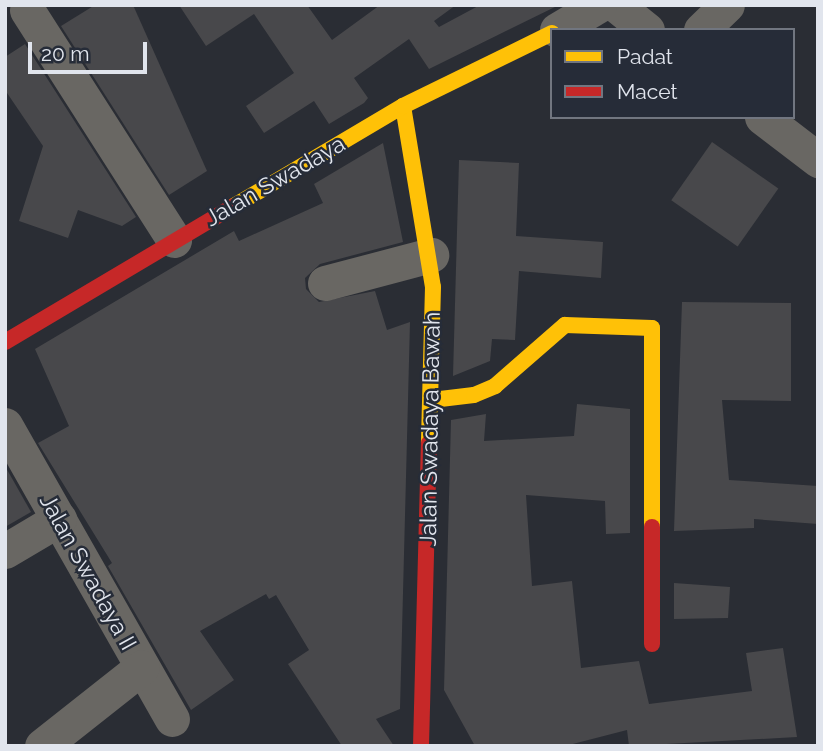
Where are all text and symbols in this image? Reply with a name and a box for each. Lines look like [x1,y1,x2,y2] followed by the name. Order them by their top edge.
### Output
[32,28,150,72] scale bar
[550,28,795,119] legend
[41,41,89,66] text: 20 m
[617,44,673,69] text: Padat
[617,79,677,104] text: Macet
[200,130,350,232] street label: Jalan Swadaya
[414,311,446,547] street label: Jalan Swadaya Bawah
[34,489,142,655] street label: Jalan Swadaya II

